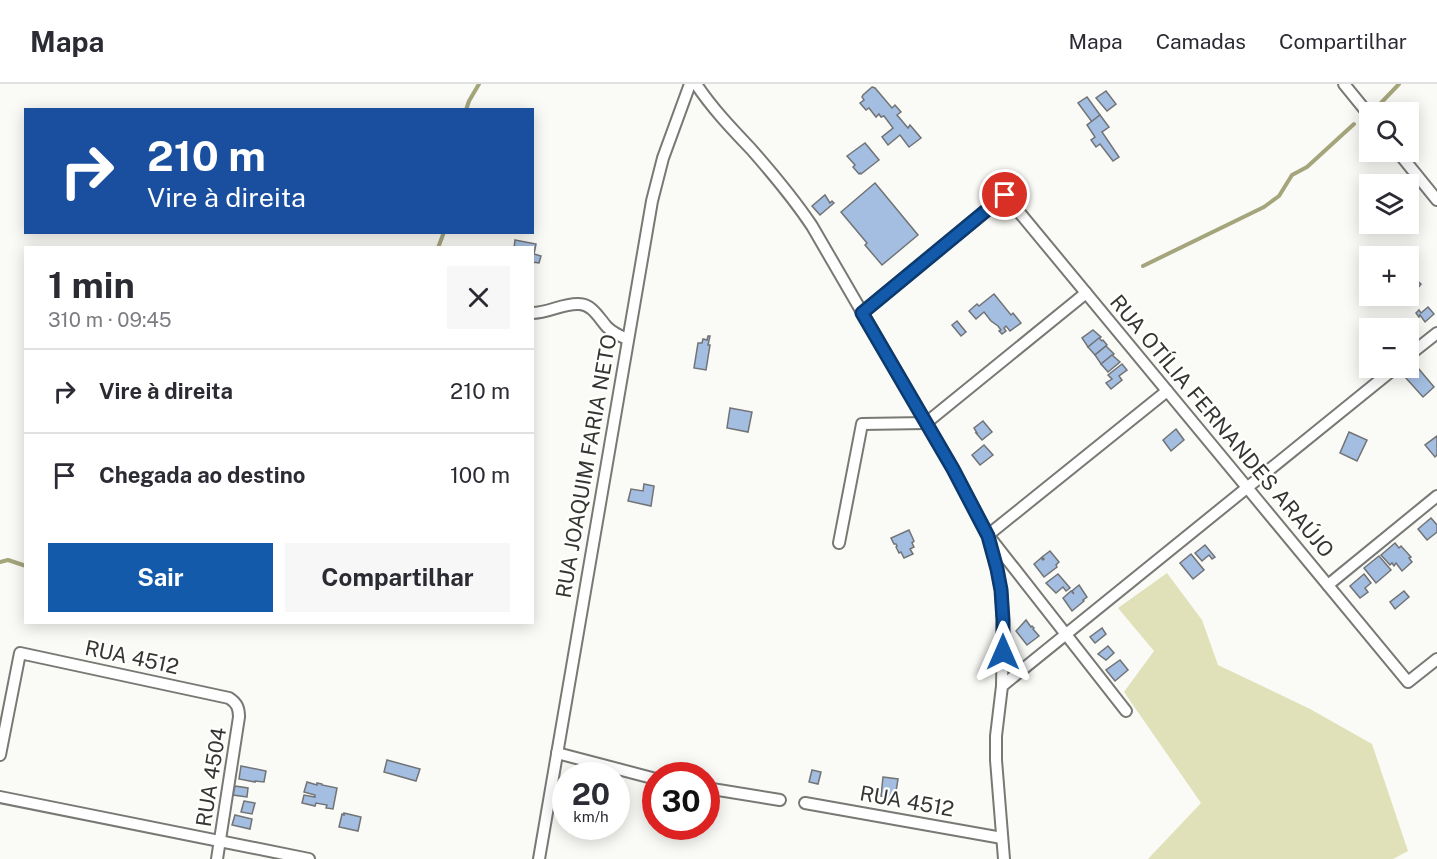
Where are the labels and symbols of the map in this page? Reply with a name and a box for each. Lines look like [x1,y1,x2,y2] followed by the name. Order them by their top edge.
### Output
[979,169,1030,220] pin
[1105,290,1339,562] street label: RUA OTÍLIA FERNANDES ARAÚJO
[550,332,622,600] street label: RUA JOAQUIM FARIA NETO
[971,620,1035,684] position arrow
[83,635,181,679] street label: RUA 4512
[191,726,231,828] street label: RUA 4504
[642,762,720,840] speed limit sign: 30
[858,780,956,822] street label: RUA 4512

